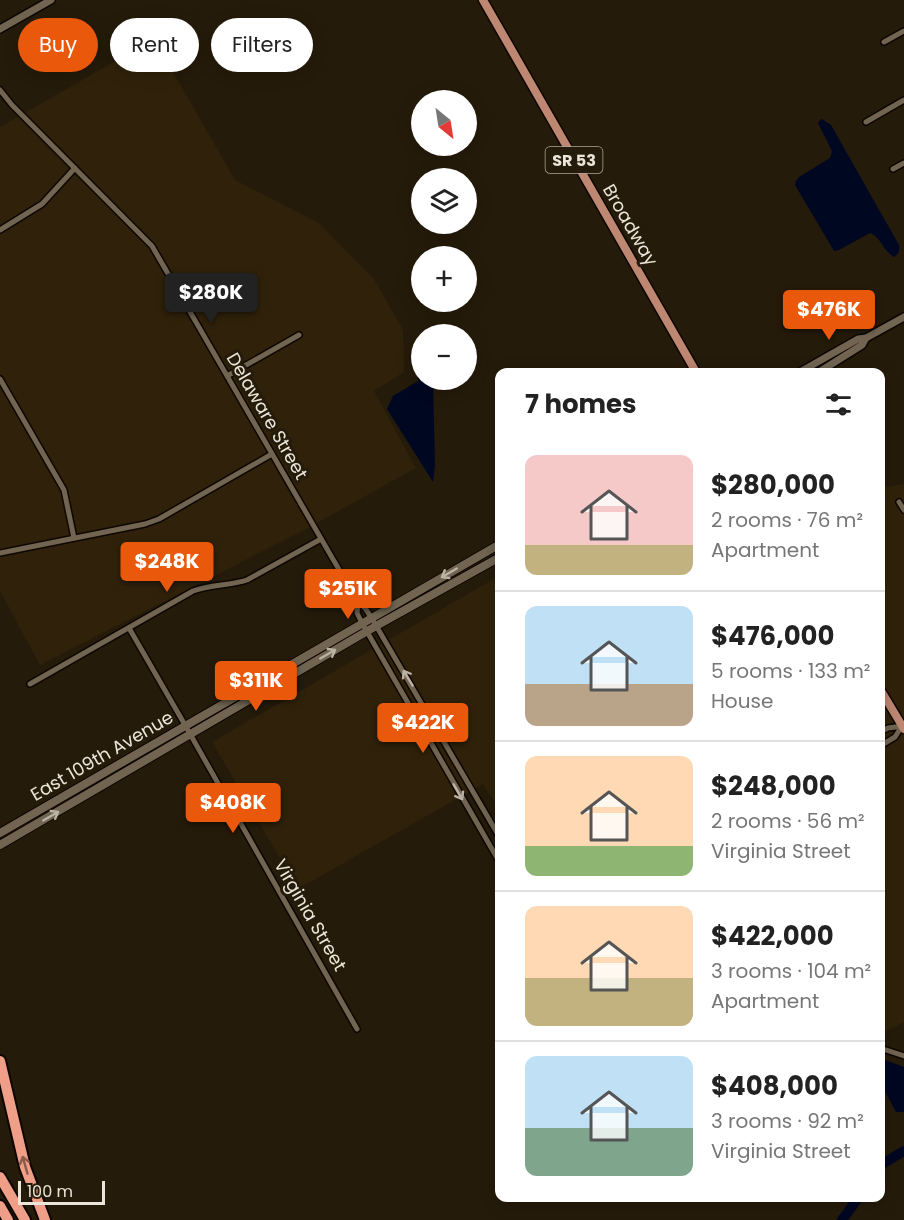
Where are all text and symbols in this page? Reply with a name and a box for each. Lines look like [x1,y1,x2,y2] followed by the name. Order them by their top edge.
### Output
[18,18,98,72] chip: Buy
[110,18,199,72] chip: Rent
[211,18,313,72] chip: Filters
[411,90,477,156] north arrow
[411,90,477,390] map controls
[546,147,602,173] road number: SR 53
[411,168,477,234] button: layers
[597,179,664,270] street label: Broadway
[411,246,477,312] button: +
[169,273,253,324] pin: $280K
[179,278,243,306] text: $280K
[787,290,871,341] pin: $476K
[797,295,861,323] text: $476K
[411,324,477,390] button: −
[221,348,314,484] street label: Delaware Street
[525,386,637,422] text: 7 homes
[822,388,855,421] icon: filters
[711,467,835,503] text: $280,000
[573,479,645,551] icon: home
[711,506,863,534] text: 2 rooms · 76 m²
[711,536,819,564] text: Apartment
[125,542,209,593] pin: $248K
[134,547,200,575] text: $248K
[441,567,458,579] one-way arrow
[306,569,390,620] pin: $251K
[318,574,378,602] text: $251K
[711,618,835,654] text: $476,000
[573,630,645,702] icon: home
[319,648,336,660] one-way arrow
[711,657,870,685] text: 5 rooms · 133 m²
[214,661,298,712] pin: $311K
[229,666,283,694] text: $311K
[401,670,413,687] one-way arrow
[711,687,773,715] text: House
[381,703,465,754] pin: $422K
[26,704,178,807] street label: East 109th Avenue
[391,708,455,736] text: $422K
[711,768,836,804] text: $248,000
[573,780,645,852] icon: home
[191,783,275,834] pin: $408K
[453,783,465,800] one-way arrow
[200,788,266,816] text: $408K
[711,807,865,835] text: 2 rooms · 56 m²
[42,810,59,822] one-way arrow
[711,837,850,865] text: Virginia Street
[268,854,353,975] street label: Virginia Street
[711,918,834,954] text: $422,000
[573,930,645,1002] icon: home
[711,957,871,985] text: 3 rooms · 104 m²
[711,987,819,1015] text: Apartment
[711,1068,838,1104] text: $408,000
[573,1080,645,1152] icon: home
[711,1107,864,1135] text: 3 rooms · 92 m²
[711,1137,850,1165] text: Virginia Street
[19,1156,30,1175] one-way arrow
[18,1178,105,1206] scale bar
[27,1180,73,1203] text: 100 m

